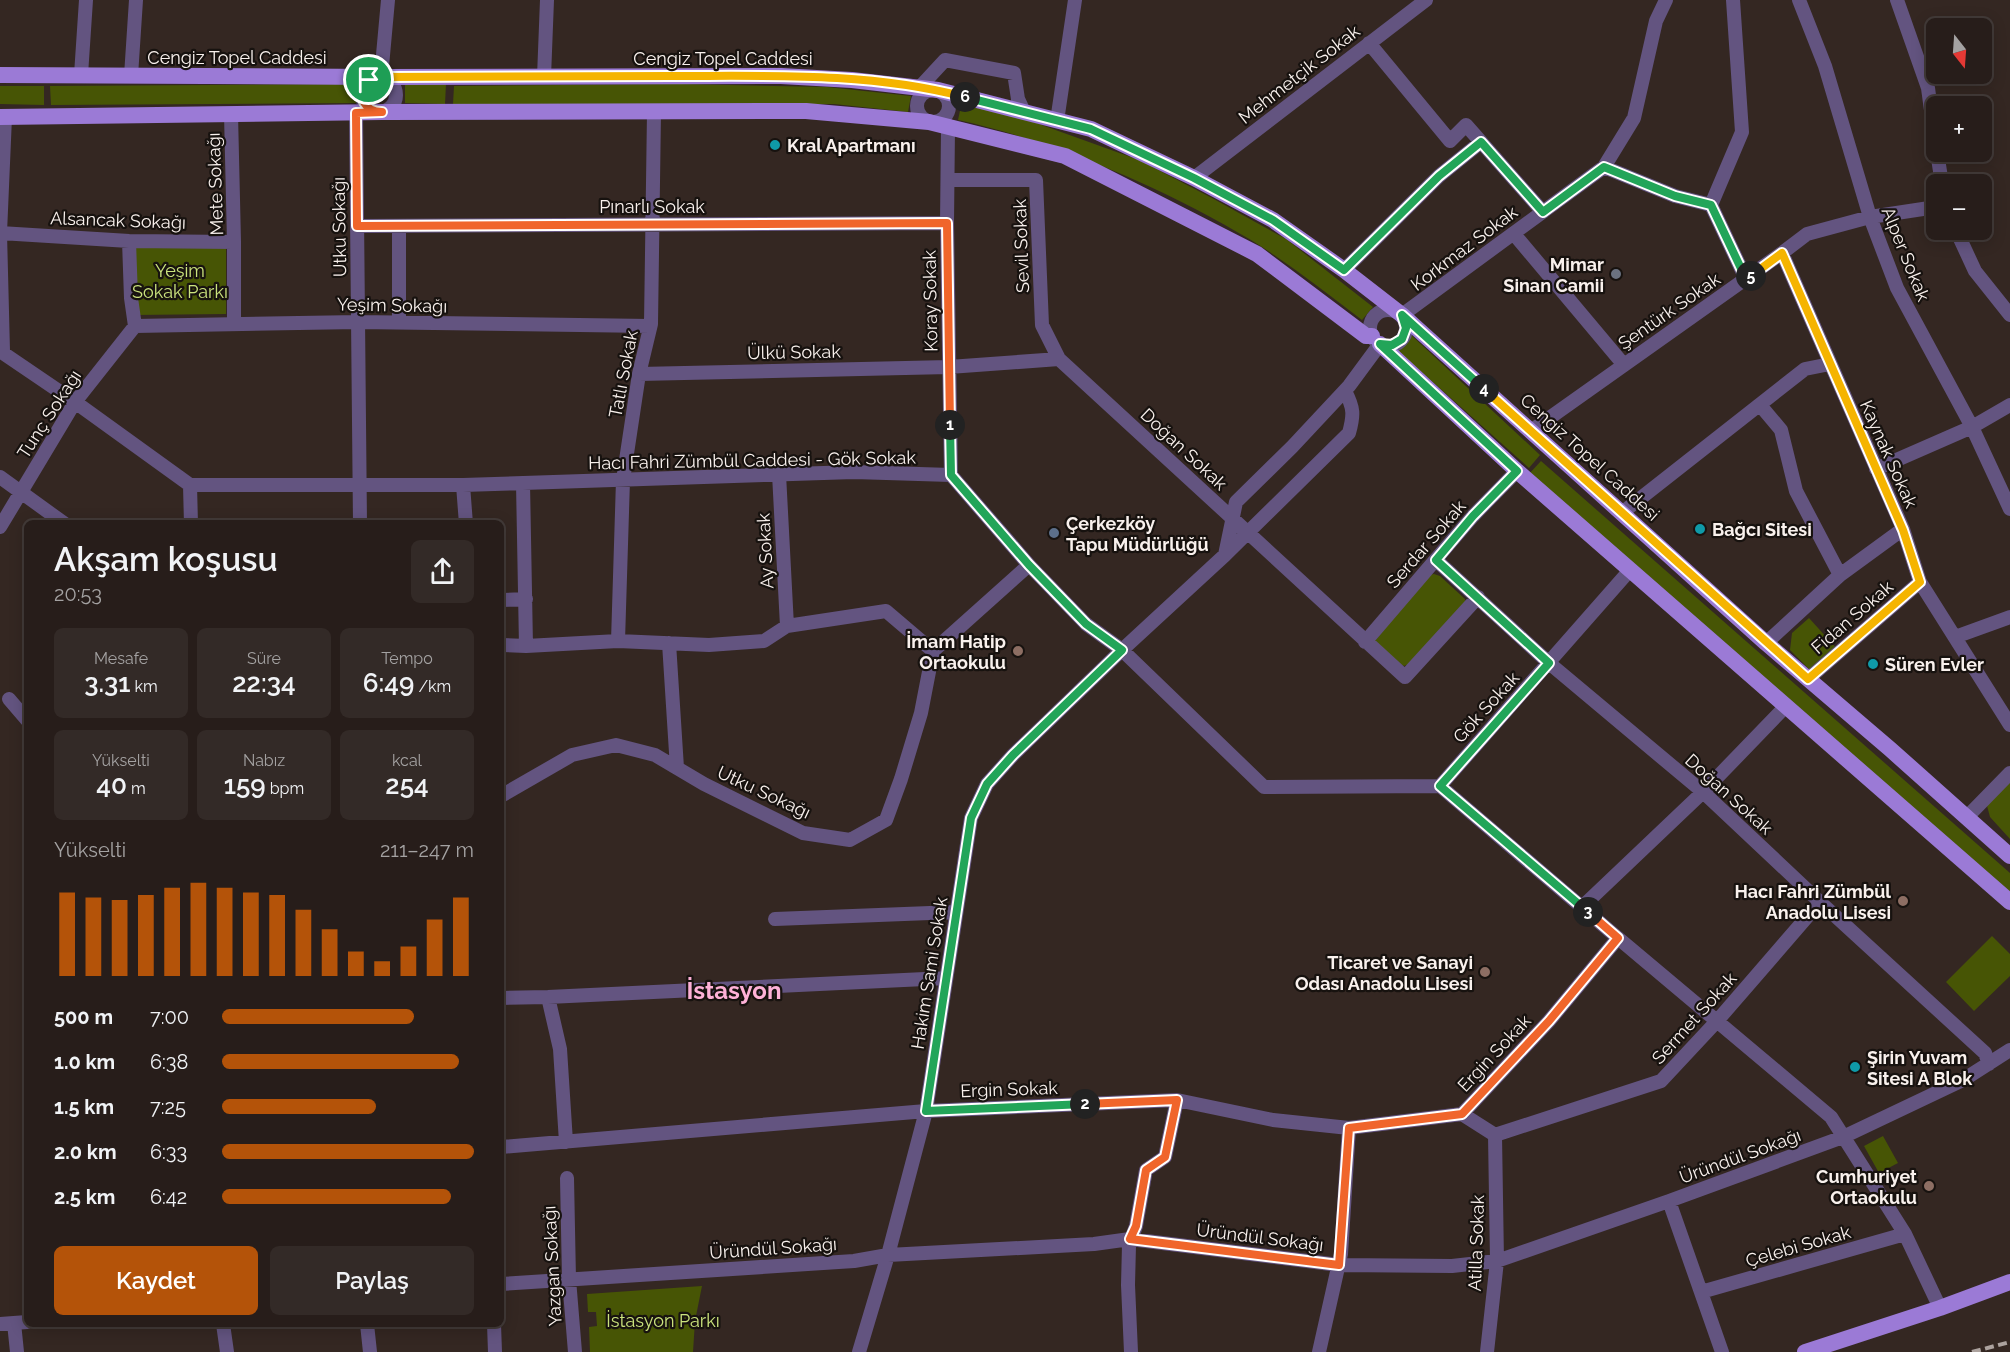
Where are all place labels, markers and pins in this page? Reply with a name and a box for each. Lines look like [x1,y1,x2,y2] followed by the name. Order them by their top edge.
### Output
[343,54,394,105] pin
[950,82,980,112] pin: 6
[787,135,916,156] place label: Kral Apartmanı
[768,138,782,152] marker: Kral Apartmanı
[1503,254,1604,296] place label: Mimar Sinan Camii
[1736,261,1766,291] pin: 5
[1609,267,1623,281] marker: Mimar Sinan Camii
[1469,374,1499,404] pin: 4
[935,410,965,440] pin: 1
[1066,513,1209,555] place label: Çerkezköy Tapu Müdürlüğü
[1712,519,1812,540] place label: Bağcı Sitesi
[1693,522,1707,536] marker: Bağcı Sitesi
[1047,526,1061,540] marker: Çerkezköy Tapu Müdürlüğü
[906,631,1006,673] place label: İmam Hatip Ortaokulu
[1011,644,1025,658] marker: İmam Hatip Ortaokulu
[1885,654,1984,675] place label: Süren Evler
[1866,657,1880,671] marker: Süren Evler
[1734,881,1891,923] place label: Hacı Fahri Zümbül Anadolu Lisesi
[1896,894,1910,908] marker: Hacı Fahri Zümbül Anadolu Lisesi
[1573,897,1603,927] pin: 3
[1295,952,1473,994] place label: Ticaret ve Sanayi Odası Anadolu Lisesi
[1478,965,1492,979] marker: Ticaret ve Sanayi Odası Anadolu Lisesi
[1867,1047,1973,1089] place label: Şirin Yuvam Sitesi A Blok
[1848,1060,1862,1074] marker: Şirin Yuvam Sitesi A Blok
[1070,1089,1100,1119] pin: 2
[1816,1166,1917,1208] place label: Cumhuriyet Ortaokulu
[1922,1179,1936,1193] marker: Cumhuriyet Ortaokulu

